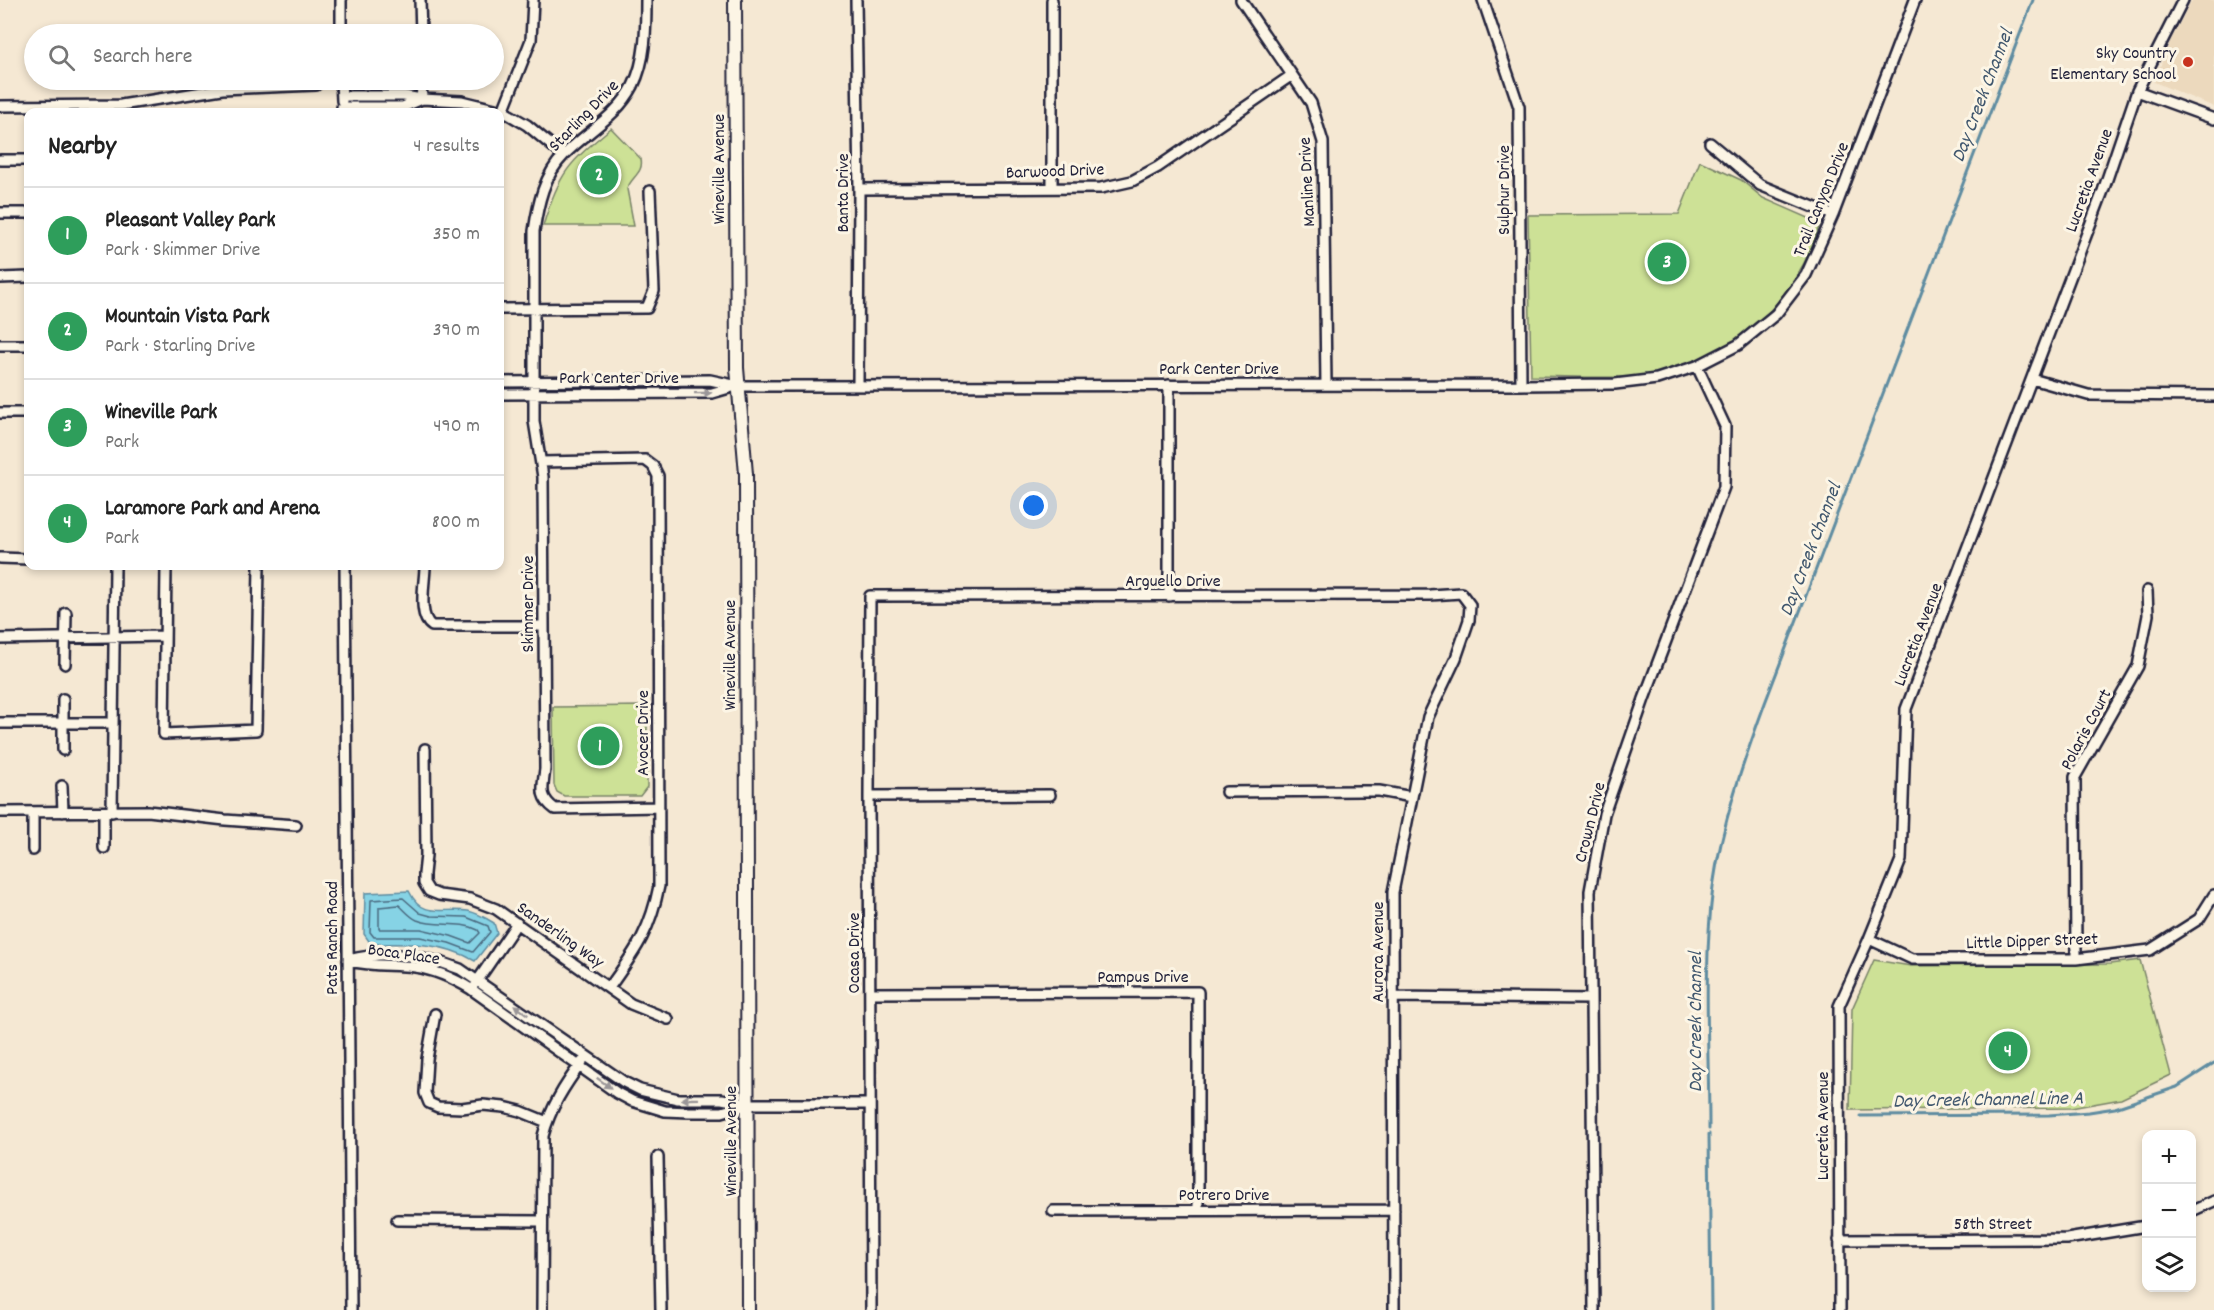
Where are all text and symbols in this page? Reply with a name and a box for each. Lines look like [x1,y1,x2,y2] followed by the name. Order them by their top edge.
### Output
[1946,23,2023,167] water label: Day Creek Channel
[24,24,504,90] search box
[45,41,78,74] icon: search
[93,42,192,73] text: Search here
[2050,42,2177,88] place label: Sky Country Elementary School
[2181,55,2195,69] marker: Sky Country Elementary School
[544,75,626,159] street label: Starling Drive
[708,114,733,224] street label: Wineville Avenue
[2060,125,2121,236] street label: Lucretia Avenue
[48,129,116,166] text: Nearby
[413,133,480,161] text: 4 results
[1294,136,1323,227] street label: Manline Drive
[1788,139,1857,261] street label: Trail Canyon Drive
[1493,145,1518,235] street label: Sulphur Drive
[580,152,618,198] pin: 2
[832,153,857,233] street label: Banta Drive
[1005,158,1105,187] street label: Barwood Drive
[105,206,276,237] text: Pleasant Valley Park
[65,221,70,249] text: 1
[433,221,480,249] text: 350 m
[105,237,260,265] text: Park · Skimmer Drive
[1648,240,1686,284] pin: 3
[105,302,270,333] text: Mountain Vista Park
[63,317,72,345] text: 2
[433,317,480,345] text: 390 m
[105,333,255,361] text: Park · Starling Drive
[1159,358,1279,383] street label: Park Center Drive
[559,367,679,392] street label: Park Center Drive
[693,388,712,397] one-way arrow
[105,398,217,429] text: Wineville Park
[63,413,72,441] text: 3
[433,413,480,441] text: 490 m
[105,429,139,457] text: Park
[1774,477,1851,621] water label: Day Creek Channel
[1019,491,1048,520] your location
[105,494,319,525] text: Laramore Park and Arena
[63,509,72,537] text: 4
[432,509,480,537] text: 800 m
[105,525,139,553] text: Park
[517,556,542,652] street label: Skimmer Drive
[1125,570,1221,595] street label: Arguello Drive
[1888,580,1951,690] street label: Lucretia Avenue
[719,600,744,710] street label: Wineville Avenue
[2055,685,2119,775] street label: Polaris Court
[632,690,657,776] street label: Avocer Drive
[580,724,620,768] pin: 1
[1569,780,1614,866] street label: Crown Drive
[321,881,346,995] street label: Pats Ranch Road
[511,897,609,976] street label: Sanderling Way
[1367,902,1392,1002] street label: Aurora Avenue
[843,913,868,993] street label: Ocasa Drive
[1966,928,2099,957] street label: Little Dipper Street
[366,938,441,973] street label: Boca Place
[1683,950,1711,1092] water label: Day Creek Channel
[1097,966,1189,991] street label: Pampus Drive
[513,1004,529,1016] one-way arrow
[1988,1028,2028,1074] pin: 4
[1812,1072,1837,1180] street label: Lucretia Avenue
[597,1077,612,1089] one-way arrow
[1893,1085,2084,1117] water label: Day Creek Channel Line A
[720,1086,745,1196] street label: Wineville Avenue
[680,1094,699,1104] one-way arrow
[2142,1130,2196,1292] map controls
[2142,1130,2196,1184] button: +
[1179,1184,1270,1209] street label: Potrero Drive
[2142,1184,2196,1238] button: −
[1954,1213,2033,1238] street label: 58th Street
[2142,1238,2196,1292] button: layers

